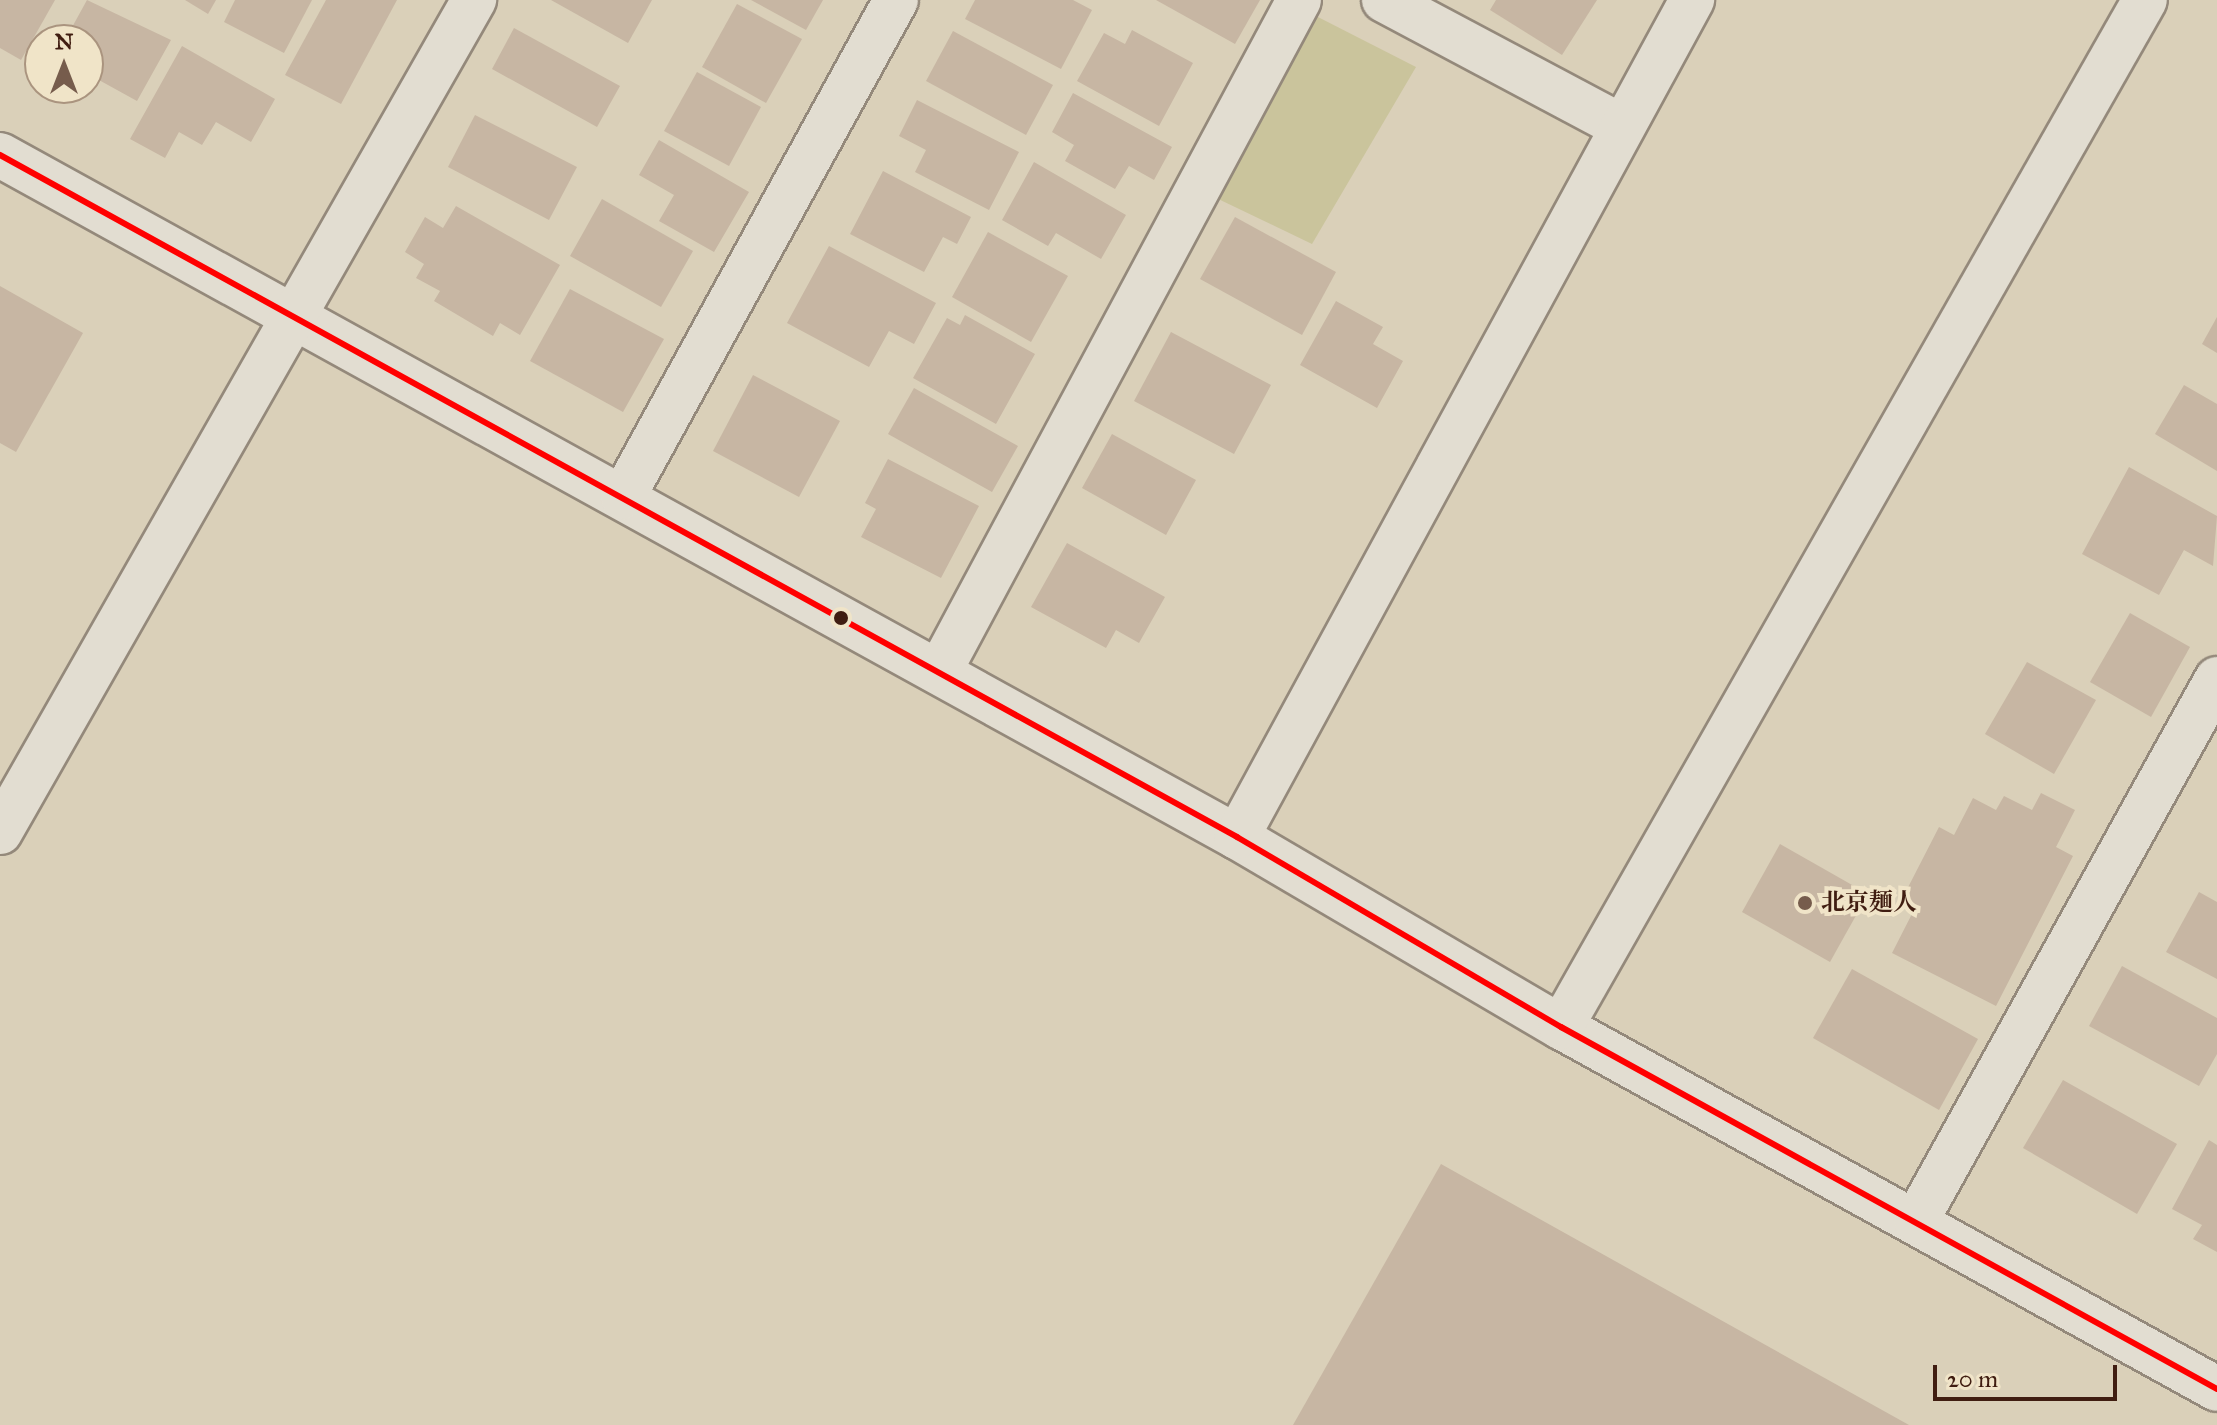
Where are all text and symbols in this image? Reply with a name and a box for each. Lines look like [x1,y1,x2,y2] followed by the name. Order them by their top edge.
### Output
[24,24,104,104] north arrow
[55,28,73,55] text: N
[833,610,849,626] unlabelled marker
[1821,889,1917,917] place label: 北京麺人
[1796,894,1814,912] marker: 北京麺人
[1937,1349,2121,1399] scale bar
[1947,1364,1998,1394] text: 20 m

